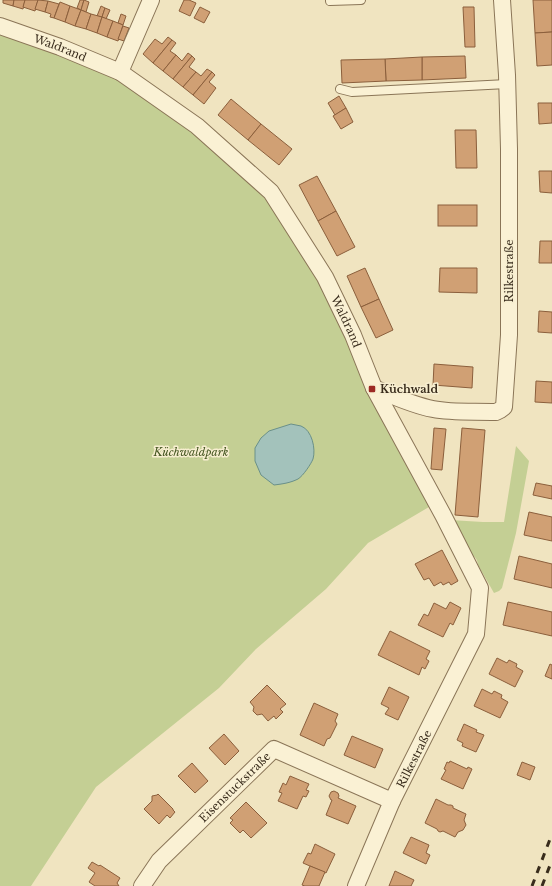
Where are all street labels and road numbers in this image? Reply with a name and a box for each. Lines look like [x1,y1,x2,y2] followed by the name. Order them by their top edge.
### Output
[31,31,89,65] street label: Waldrand
[502,240,516,302] street label: Rilkestraße
[328,293,364,350] street label: Waldrand
[393,728,435,790] street label: Rilkestraße
[196,749,273,825] street label: Eisenstuckstraße

